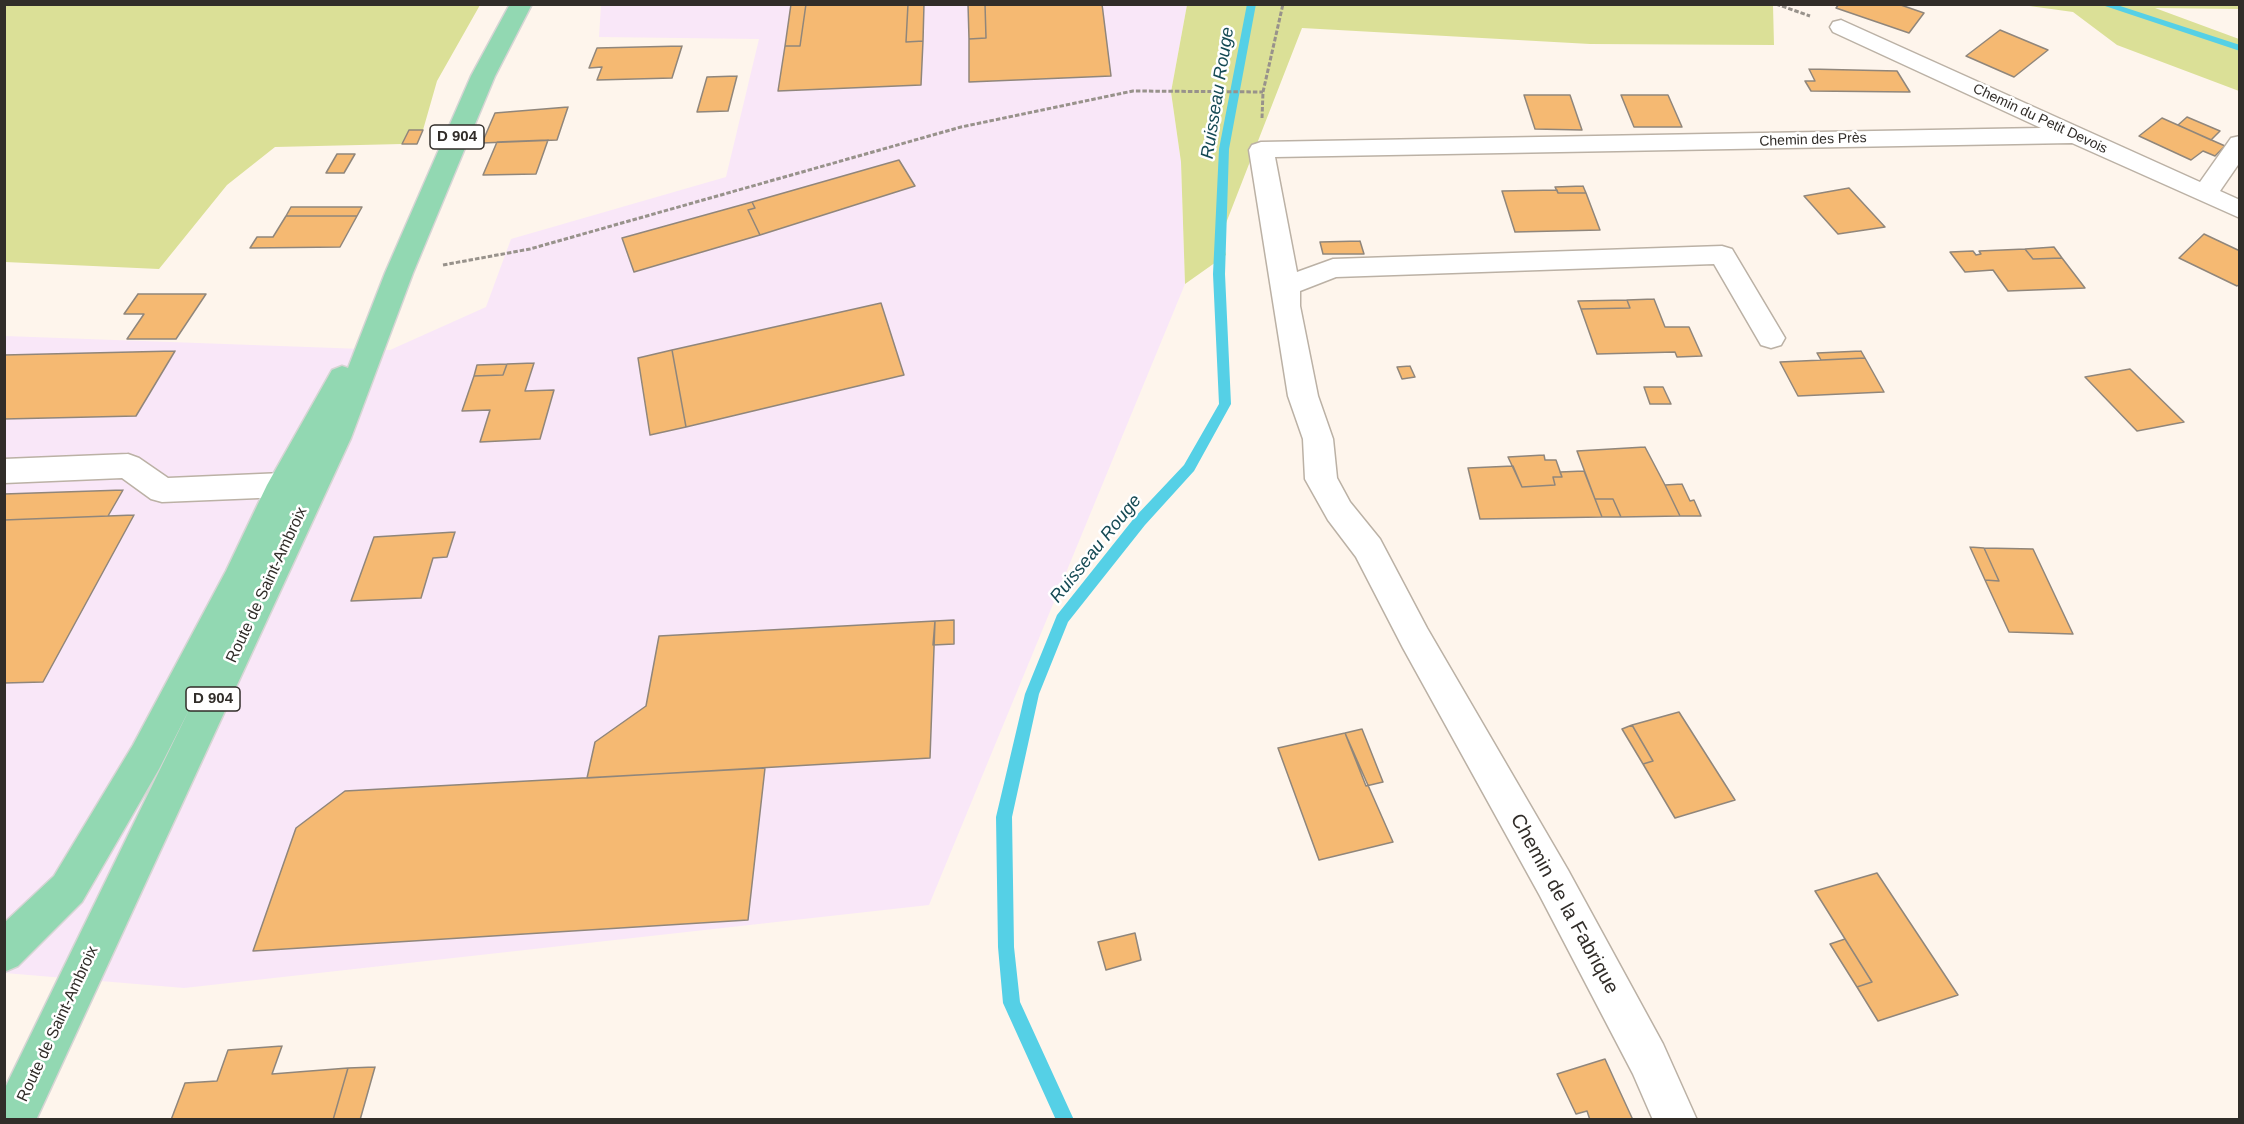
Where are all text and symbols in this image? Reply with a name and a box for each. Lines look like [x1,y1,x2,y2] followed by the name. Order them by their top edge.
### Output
[1197,26,1239,160] water label: Ruisseau Rouge
[1970,80,2110,158] street label: Chemin du Petit Devois
[430,125,484,149] road number: D 904
[1759,130,1867,150] street label: Chemin des Près
[1046,490,1146,608] water label: Ruisseau Rouge
[222,504,312,666] street label: Route de Saint-Ambroix
[186,687,240,711] road number: D 904
[1504,810,1624,998] street label: Chemin de la Fabrique
[13,943,103,1105] street label: Route de Saint-Ambroix

